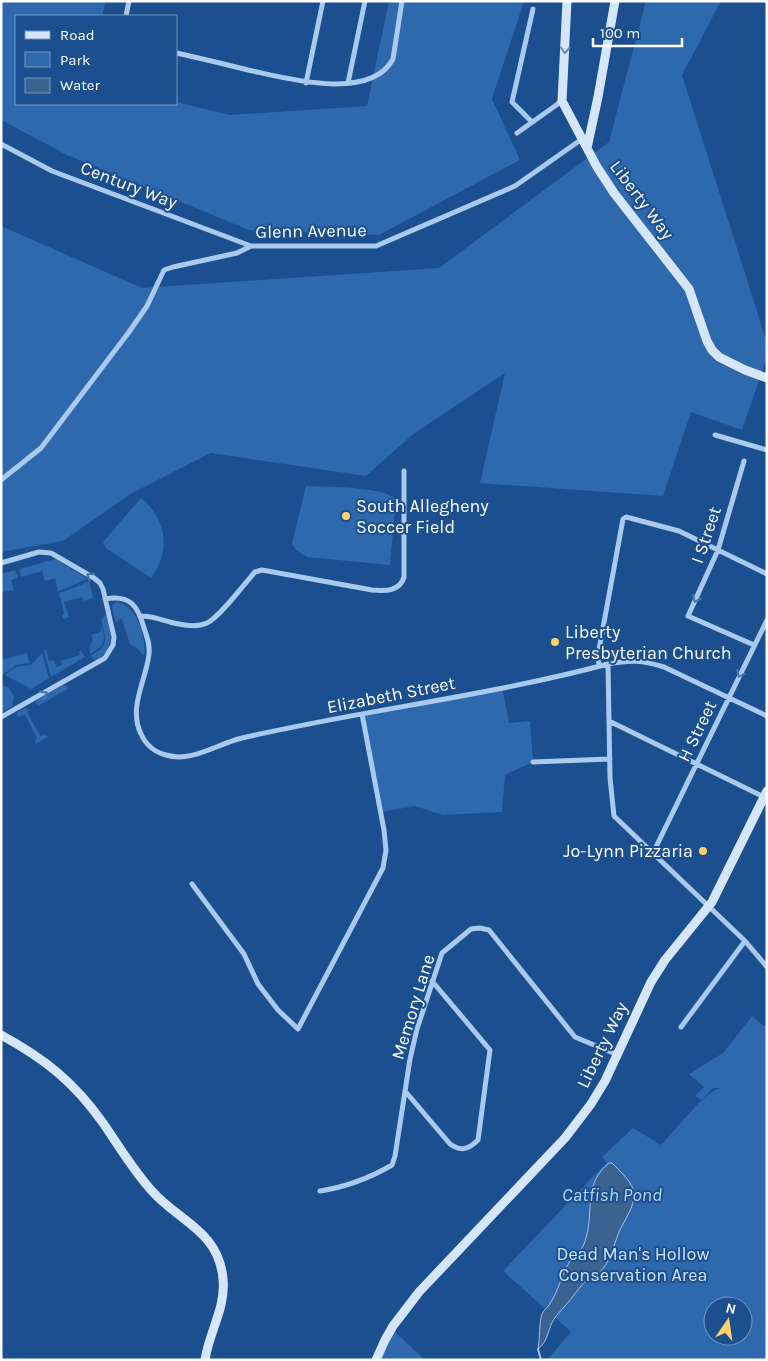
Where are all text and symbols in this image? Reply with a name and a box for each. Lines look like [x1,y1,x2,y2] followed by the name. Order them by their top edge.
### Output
[15,15,178,105] legend
[593,15,682,47] scale bar
[600,24,640,42] text: 100 m
[60,26,95,44] text: Road
[559,46,570,54] one-way arrow
[60,51,90,69] text: Park
[60,76,101,94] text: Water
[78,156,181,214] street label: Century Way
[605,156,679,244] street label: Liberty Way
[255,219,367,243] street label: Glenn Avenue
[356,495,489,538] place label: South Allegheny Soccer Field
[686,503,726,566] street label: I Street
[340,510,352,522] marker: South Allegheny Soccer Field
[87,573,96,582] one-way arrow
[692,594,702,603] one-way arrow
[565,621,732,664] place label: Liberty Presbyterian Church
[549,636,561,648] marker: Liberty Presbyterian Church
[736,669,746,678] one-way arrow
[325,672,457,718] street label: Elizabeth Street
[38,690,47,700] one-way arrow
[673,696,721,765] street label: H Street
[563,840,693,862] place label: Jo-Lynn Pizzaria
[697,845,709,857] marker: Jo-Lynn Pizzaria
[387,952,439,1062] street label: Memory Lane
[572,998,633,1092] street label: Liberty Way
[562,1184,662,1206] water label: Catfish Pond
[557,1243,710,1286] park label: Dead Man's Hollow Conservation Area
[703,1296,753,1346] north arrow
[724,1299,738,1318] text: N

